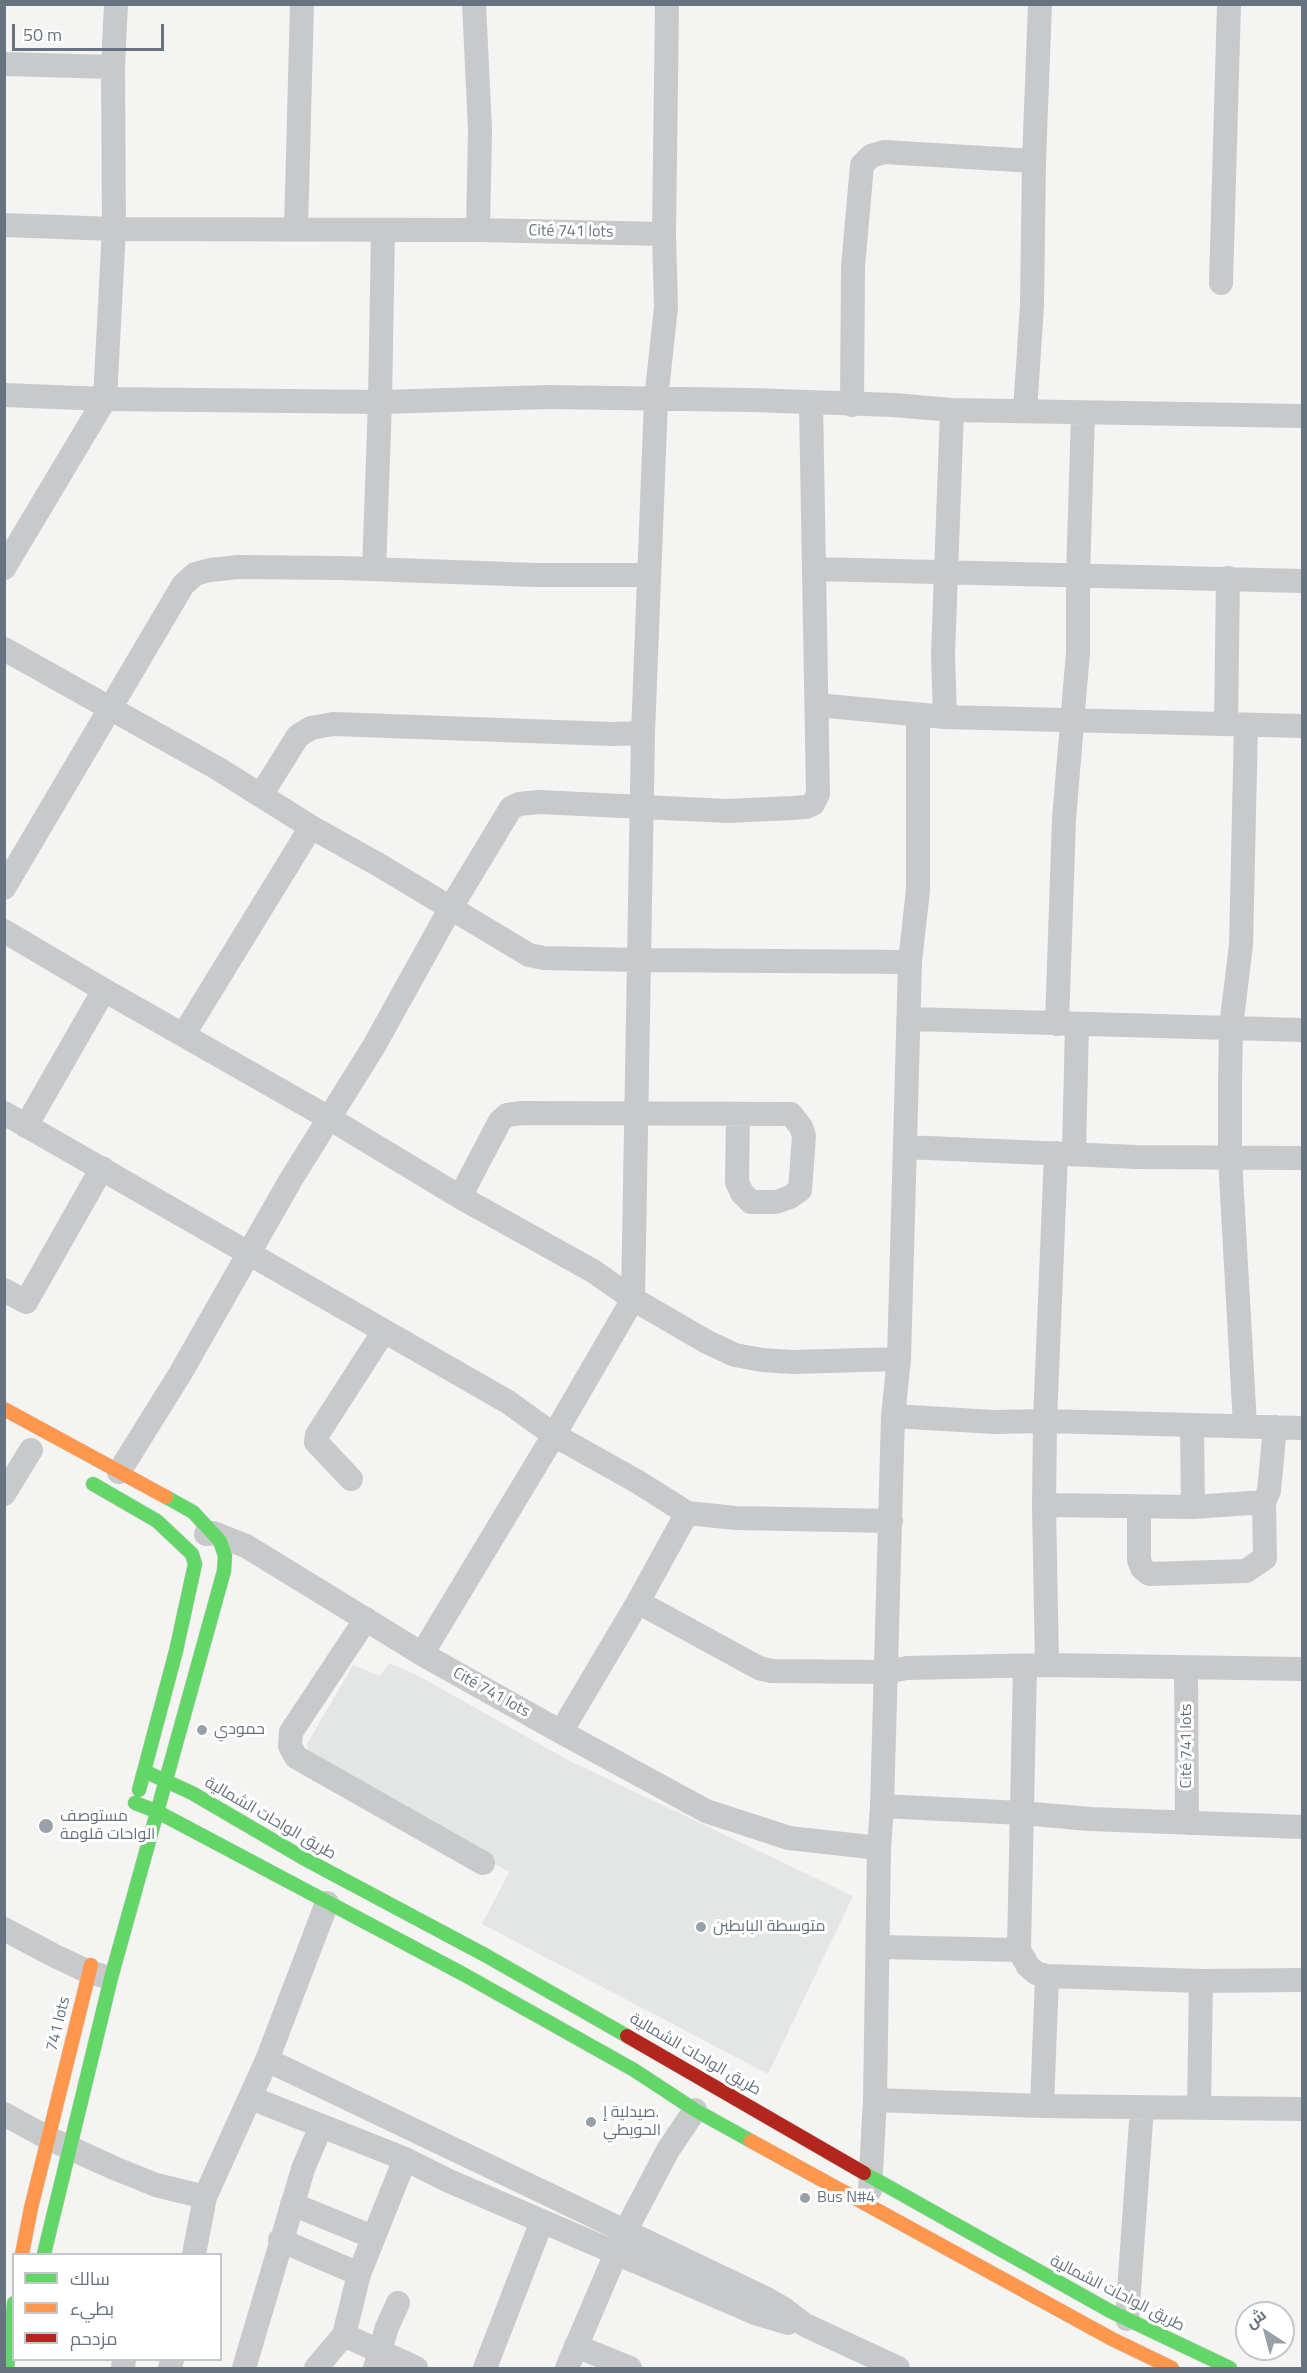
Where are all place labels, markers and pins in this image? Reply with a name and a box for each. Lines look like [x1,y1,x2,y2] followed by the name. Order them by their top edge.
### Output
[214,1720,265,1740] place label: حمودي
[195,1723,209,1737] marker: حمودي
[60,1807,155,1845] place label: مستوصف الواحات قلومة
[37,1817,55,1835] marker: مستوصف الواحات قلومة
[713,1917,825,1937] place label: متوسطة البابطين
[694,1920,708,1934] marker: متوسطة البابطين
[603,2103,661,2141] place label: صيدلية إ. الحويطي
[584,2115,598,2129] marker: صيدلية إ. الحويطي
[817,2188,875,2208] place label: Bus N#4
[798,2191,812,2205] marker: Bus N#4

